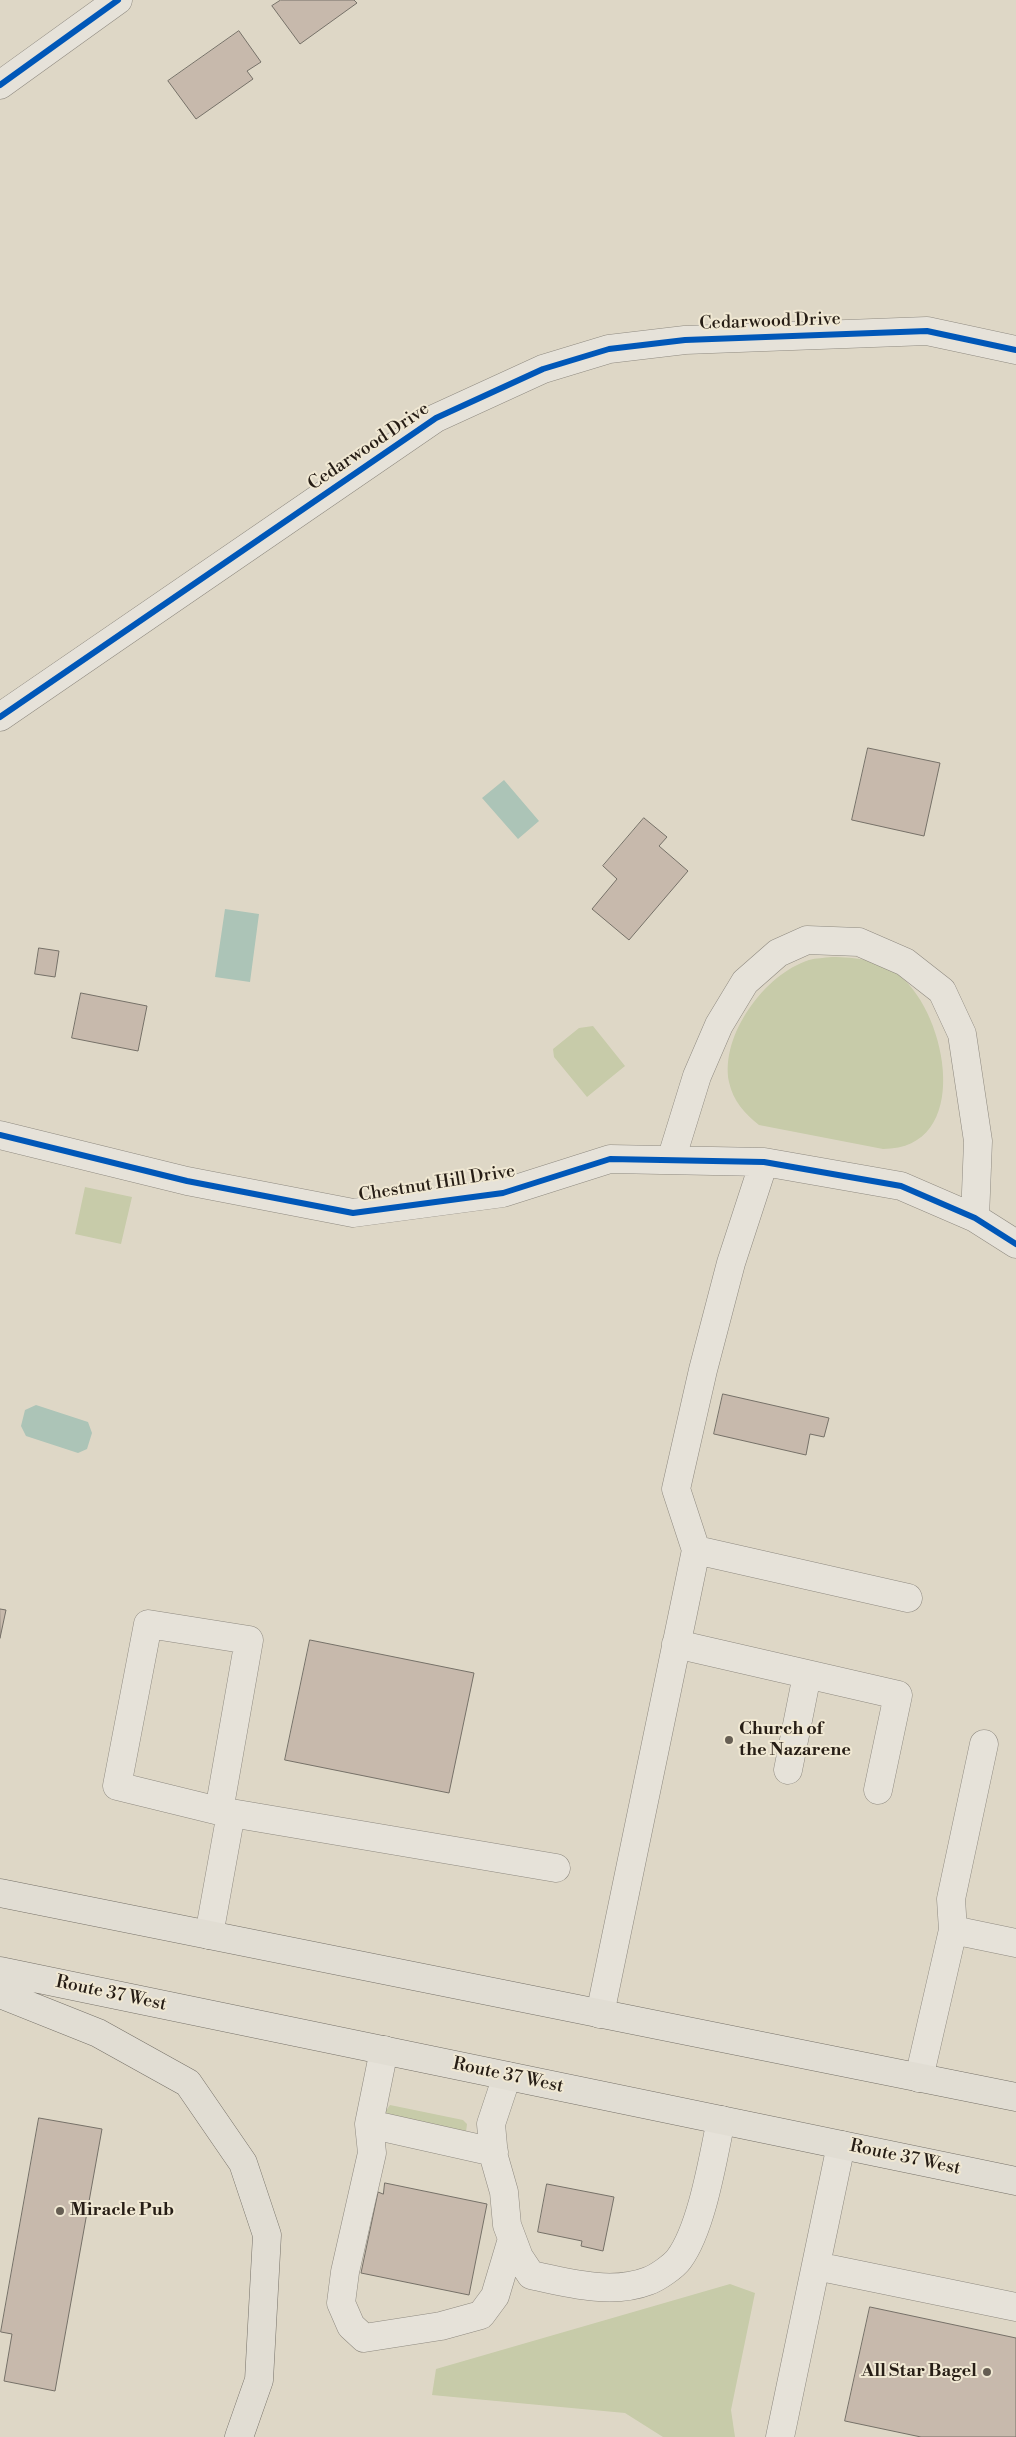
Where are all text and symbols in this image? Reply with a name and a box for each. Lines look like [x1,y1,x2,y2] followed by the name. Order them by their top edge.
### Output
[699,309,841,335] street label: Cedarwood Drive
[304,398,434,496] street label: Cedarwood Drive
[357,1161,517,1207] street label: Chestnut Hill Drive
[739,1719,851,1762] place label: Church of the Nazarene
[723,1734,735,1746] marker: Church of the Nazarene
[54,1972,168,2016] street label: Route 37 West
[451,2054,565,2098] street label: Route 37 West
[848,2136,962,2180] street label: Route 37 West
[70,2200,174,2222] place label: Miracle Pub
[54,2205,66,2217] marker: Miracle Pub
[861,2361,977,2383] place label: All Star Bagel
[981,2366,993,2378] marker: All Star Bagel

